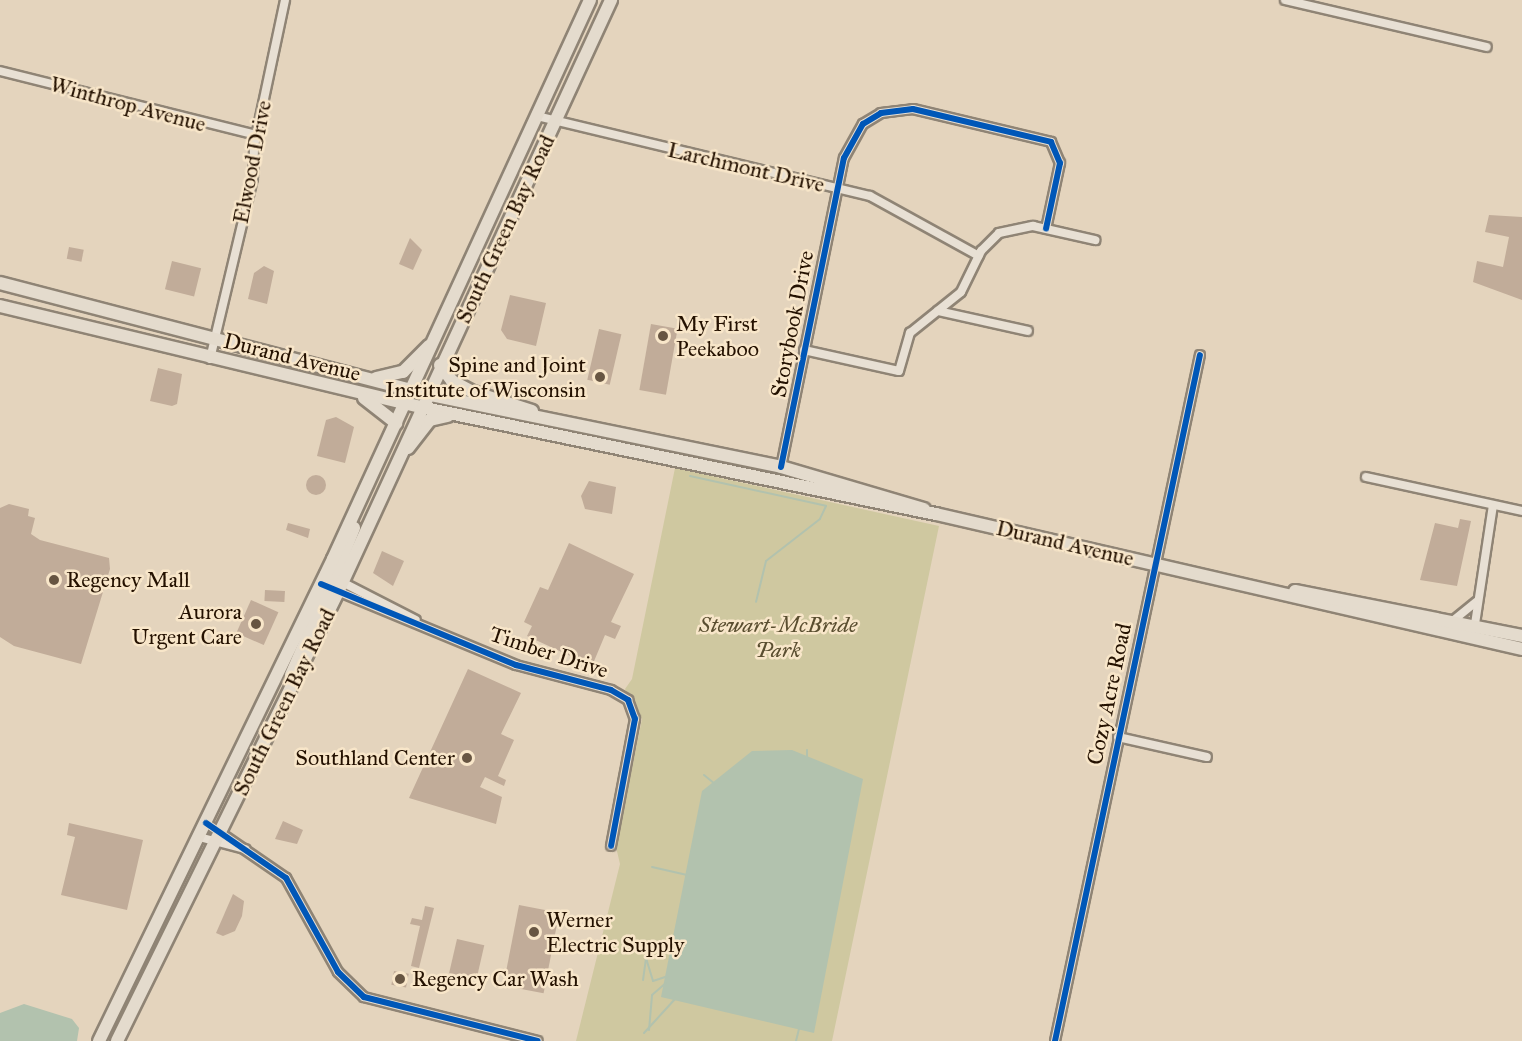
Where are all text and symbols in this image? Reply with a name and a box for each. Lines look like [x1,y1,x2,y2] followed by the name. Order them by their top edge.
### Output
[47,71,209,137] street label: Winthrop Avenue
[227,98,277,226] street label: Elwood Drive
[450,131,560,327] street label: South Green Bay Road
[665,136,827,198] street label: Larchmont Drive
[765,248,819,400] street label: Storybook Drive
[676,310,759,362] place label: My First Peekaboo
[221,327,363,387] street label: Durand Avenue
[654,327,672,345] marker: My First Peekaboo
[385,351,586,402] place label: Spine and Joint Institute of Wisconsin
[591,368,609,386] marker: Spine and Joint Institute of Wisconsin
[994,514,1136,572] street label: Durand Avenue
[66,567,190,593] place label: Regency Mall
[47,573,61,587] marker: Regency Mall
[132,598,242,650] place label: Aurora Urgent Care
[227,604,341,800] street label: South Green Bay Road
[699,611,857,662] park label: Stewart-McBride Park
[247,615,265,633] marker: Aurora Urgent Care
[486,620,612,684] street label: Timber Drive
[1081,621,1137,767] street label: Cozy Acre Road
[295,745,455,771] place label: Southland Center
[460,751,474,765] marker: Southland Center
[546,906,684,957] place label: Werner Electric Supply
[527,925,541,939] marker: Werner Electric Supply
[412,966,579,992] place label: Regency Car Wash
[393,972,407,986] marker: Regency Car Wash

